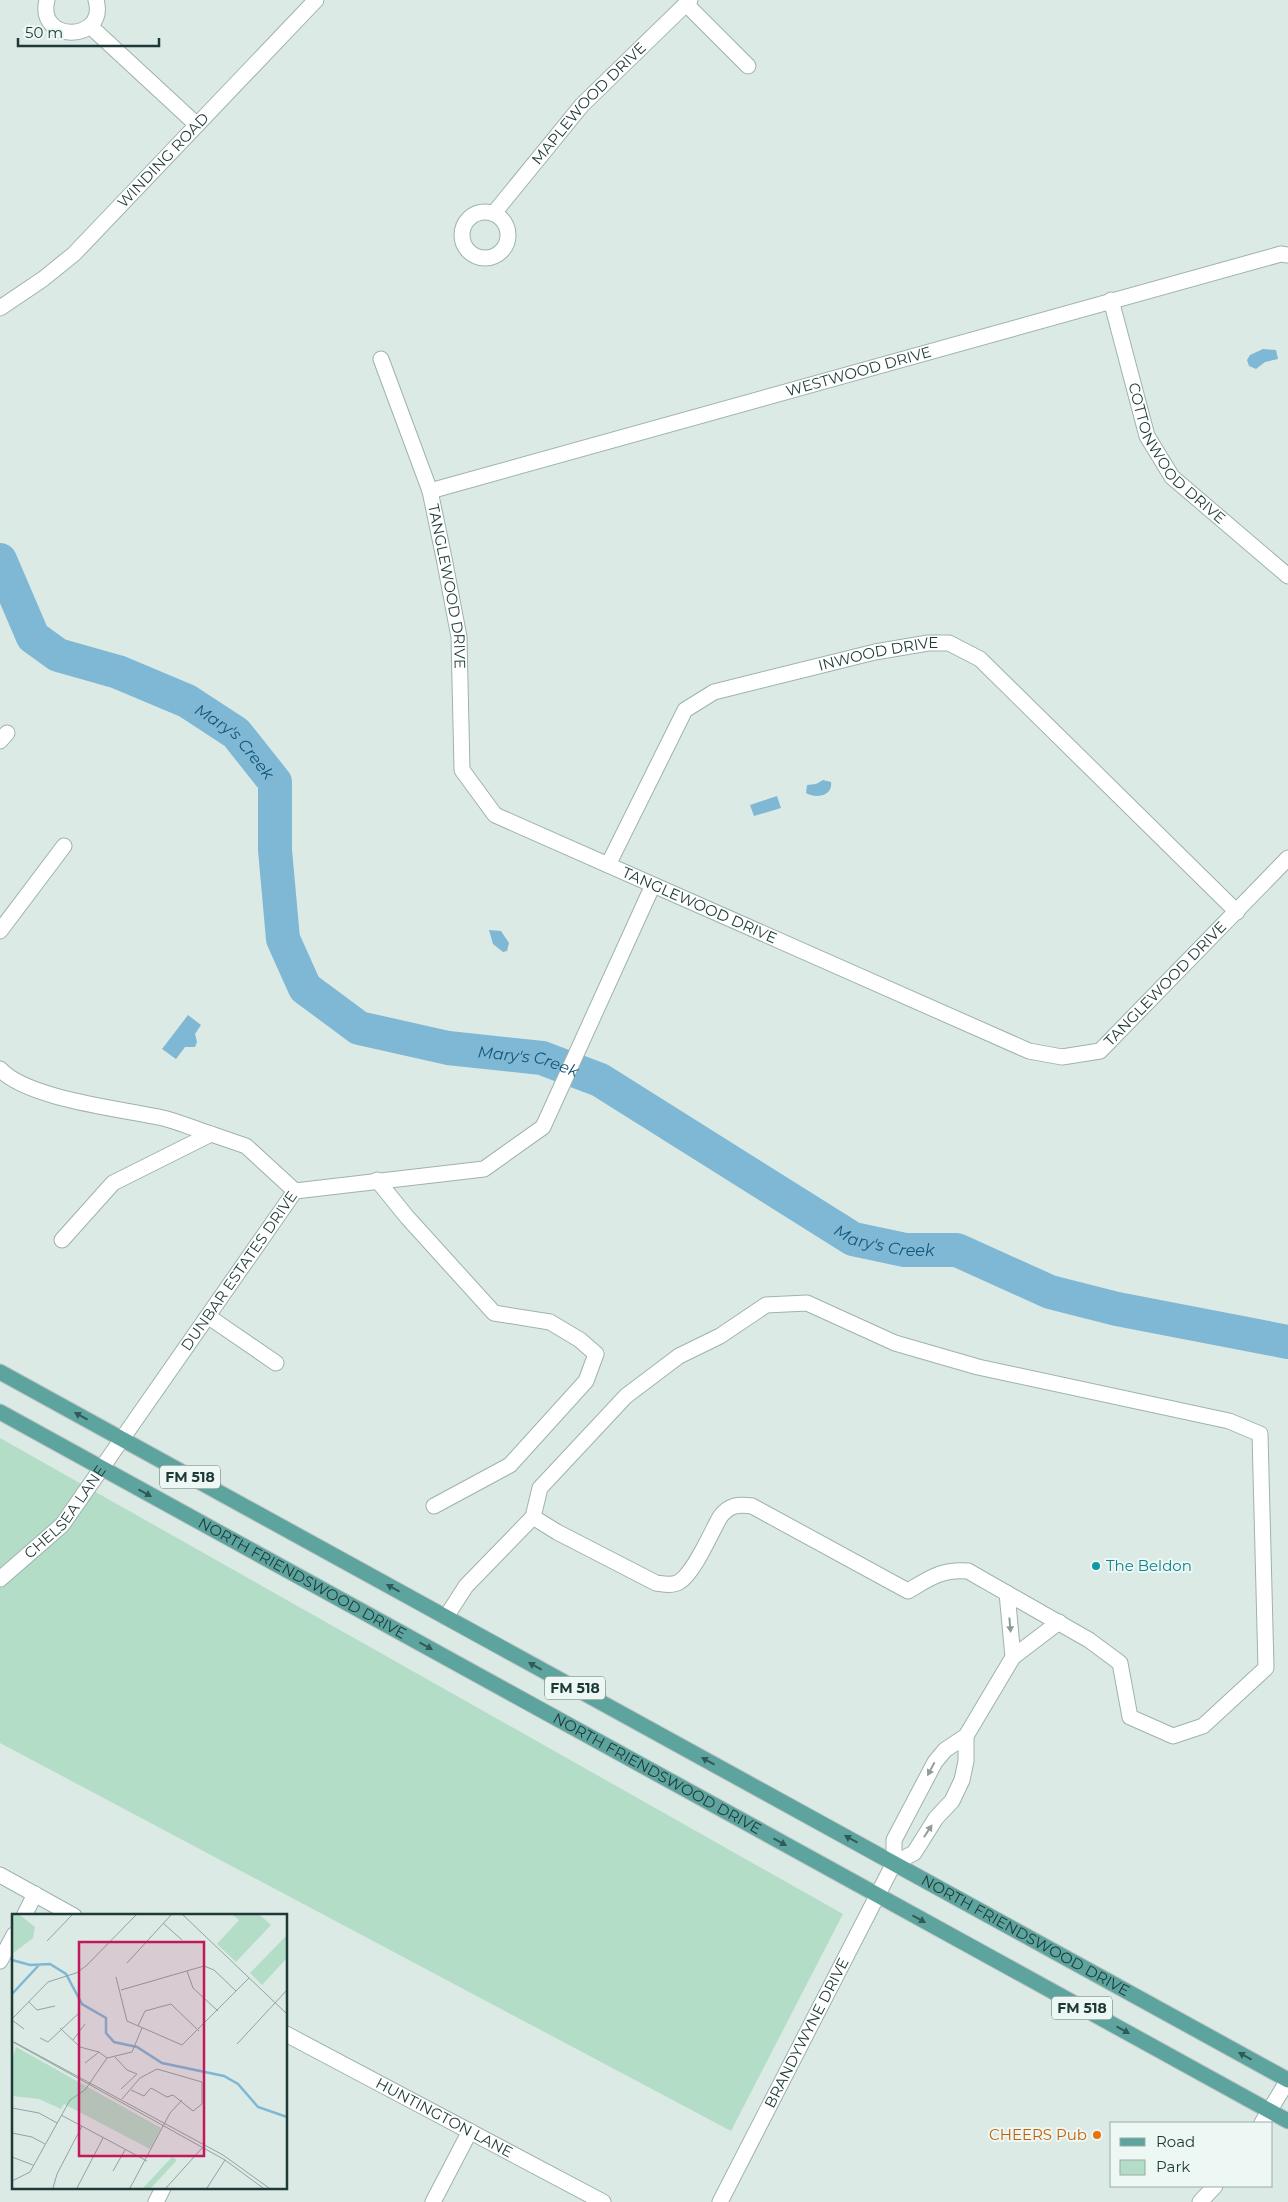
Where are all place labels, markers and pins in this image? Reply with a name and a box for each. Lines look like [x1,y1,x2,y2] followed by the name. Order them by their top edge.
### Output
[1106,1556,1192,1575] place label: The Beldon
[1090,1560,1102,1572] marker: The Beldon
[989,2125,1087,2144] place label: CHEERS Pub
[1091,2129,1103,2141] marker: CHEERS Pub

